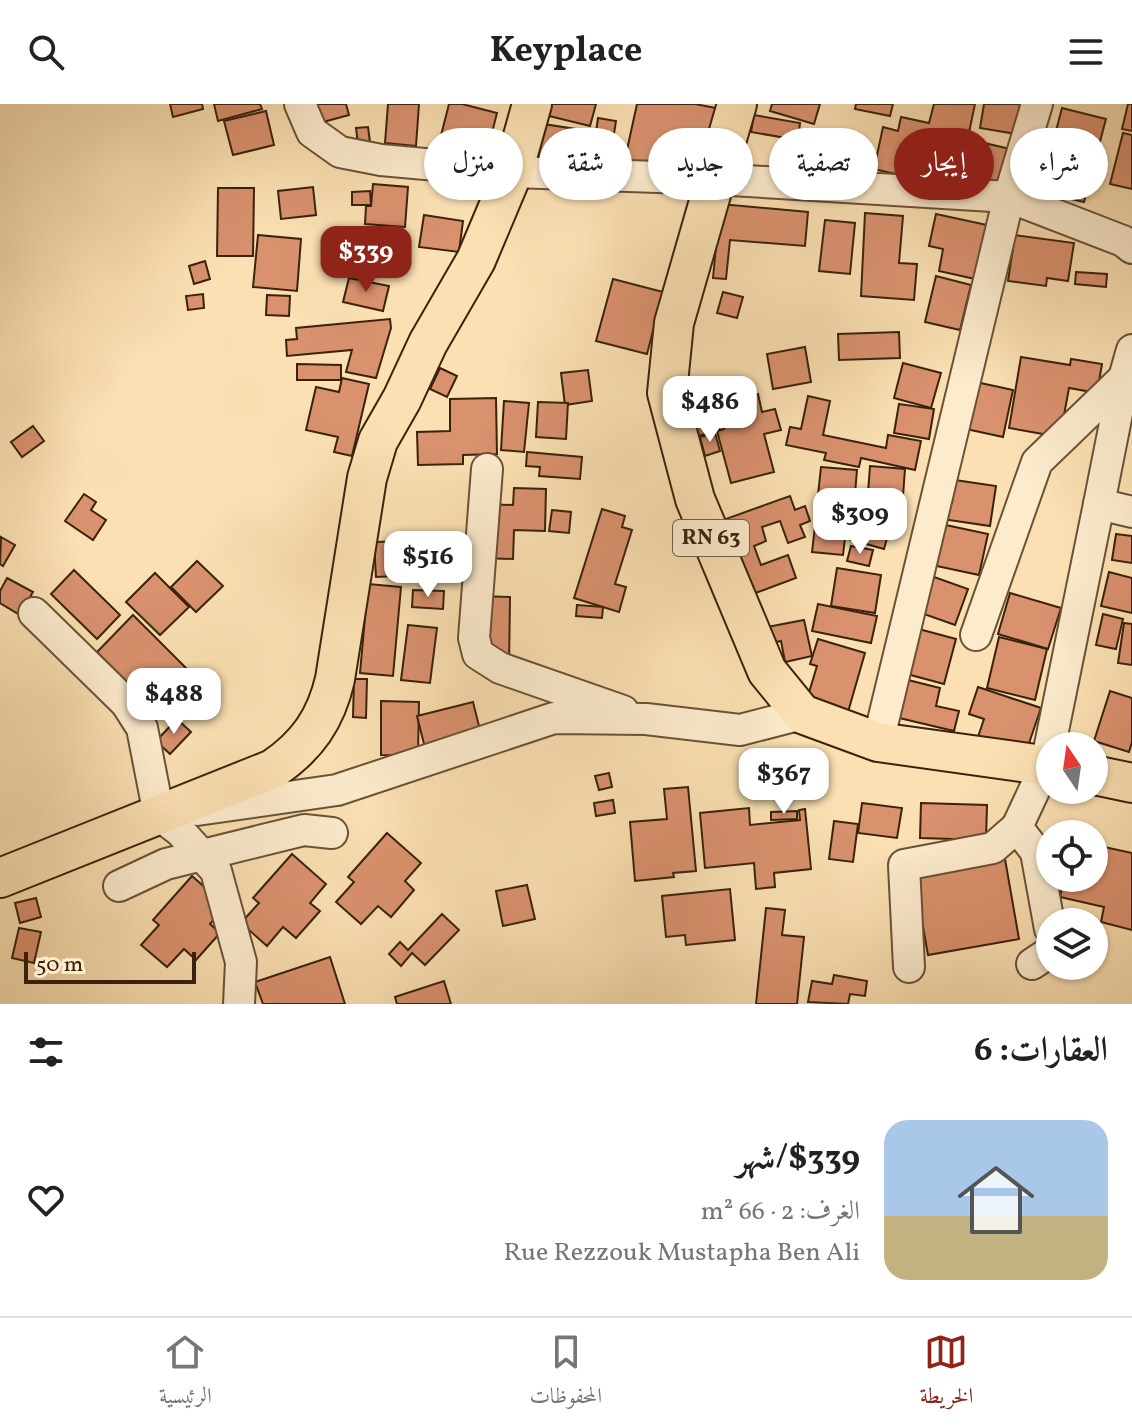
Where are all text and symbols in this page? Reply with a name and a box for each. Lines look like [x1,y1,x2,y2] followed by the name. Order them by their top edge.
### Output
[490,27,642,77] text: Keyplace
[24,30,68,74] icon: search
[1064,30,1108,74] icon: menu
[424,128,523,200] chip: منزل
[539,128,632,200] chip: شقة
[648,128,753,200] chip: جديد
[769,128,878,200] chip: تصفية
[894,128,994,200] chip: إيجار
[1010,128,1108,200] chip: شراء
[319,226,413,294] pin: $339
[339,234,393,270] text: $339
[663,376,757,444] pin: $486
[681,384,739,420] text: $486
[813,488,907,556] pin: $309
[831,496,889,532] text: $309
[673,520,749,556] road number: RN 63
[381,531,475,599] pin: $516
[402,539,454,575] text: $516
[127,668,221,736] pin: $488
[145,676,203,712] text: $488
[1036,732,1108,804] north arrow
[1036,732,1108,980] map controls
[737,748,831,816] pin: $367
[757,756,811,792] text: $367
[1036,820,1108,892] button: locate
[1036,908,1108,980] button: layers
[24,948,196,984] scale bar
[36,950,83,981] text: 50 m
[974,1028,1108,1075] text: العقارات: 6
[24,1030,68,1074] icon: filters
[736,1136,860,1183] text: $339/شهر
[948,1152,1044,1248] icon: home
[24,1178,68,1222] icon: heart
[701,1194,860,1230] text: الغرف: 2 · 66 m²
[504,1235,860,1271] text: Rue Rezzouk Mustapha Ben Ali
[159,1330,212,1417] tab: الرئيسية
[529,1330,602,1417] tab: المحفوظات
[920,1330,973,1417] tab: الخريطة

